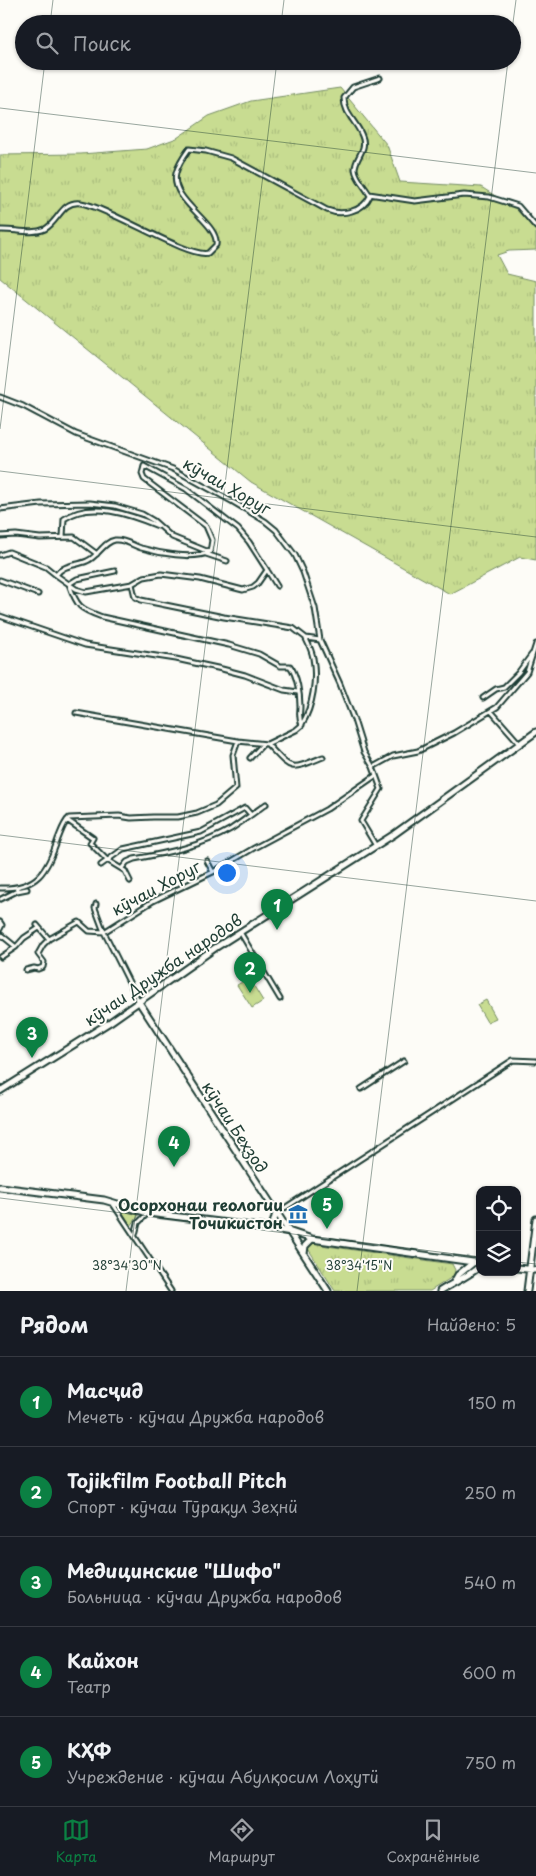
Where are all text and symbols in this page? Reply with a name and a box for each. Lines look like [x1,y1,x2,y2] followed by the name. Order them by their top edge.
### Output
[15,15,521,70] search box
[33,29,61,57] icon: search
[73,29,131,57] text: Поиск
[179,450,277,520] street label: кӯчаи Хоруг
[107,853,205,921] street label: кӯчаи Хоруг
[214,860,240,886] your location
[261,889,293,930] pin: 1
[79,907,246,1031] street label: кӯчаи Дружба народов
[234,952,266,993] pin: 2
[16,1017,48,1058] pin: 3
[197,1076,275,1177] street label: кӯчаи Беҳзод
[158,1126,190,1167] pin: 4
[476,1186,521,1276] map controls
[476,1186,521,1231] button: locate
[311,1188,343,1229] pin: 5
[118,1192,283,1234] place label: Осорхонаи геологии Точикистон
[287,1203,309,1225] museum icon: Осорхонаи геологии Точикистон
[476,1231,521,1276] button: layers
[92,1256,162,1274] text: 38°34'30"N
[326,1256,392,1274] text: 38°34'15"N
[20,1308,88,1340] text: Рядом
[427,1312,516,1336] text: Найдено: 5
[67,1376,143,1404] text: Масҷид
[32,1390,40,1414] text: 1
[468,1390,516,1414] text: 150 m
[67,1404,324,1428] text: Мечеть · кӯчаи Дружба народов
[67,1466,287,1494] text: Tojikfilm Football Pitch
[30,1480,42,1504] text: 2
[465,1480,516,1504] text: 250 m
[67,1494,298,1518] text: Спорт · кӯчаи Тӯрақул Зеҳнӣ
[67,1556,281,1584] text: Медицинские "Шифо"
[31,1570,41,1594] text: 3
[463,1570,516,1594] text: 540 m
[67,1584,342,1608] text: Больница · кӯчаи Дружба народов
[67,1646,139,1674] text: Кайхон
[31,1660,41,1684] text: 4
[462,1660,516,1684] text: 600 m
[67,1674,111,1698] text: Театр
[67,1736,111,1764] text: КҲФ
[31,1750,41,1774] text: 5
[465,1750,516,1774] text: 750 m
[67,1764,379,1788] text: Учреждение · кӯчаи Абулқосим Лоҳутӣ
[56,1816,97,1867] tab: Карта
[209,1816,275,1867] tab: Маршрут
[387,1816,480,1867] tab: Сохранённые

